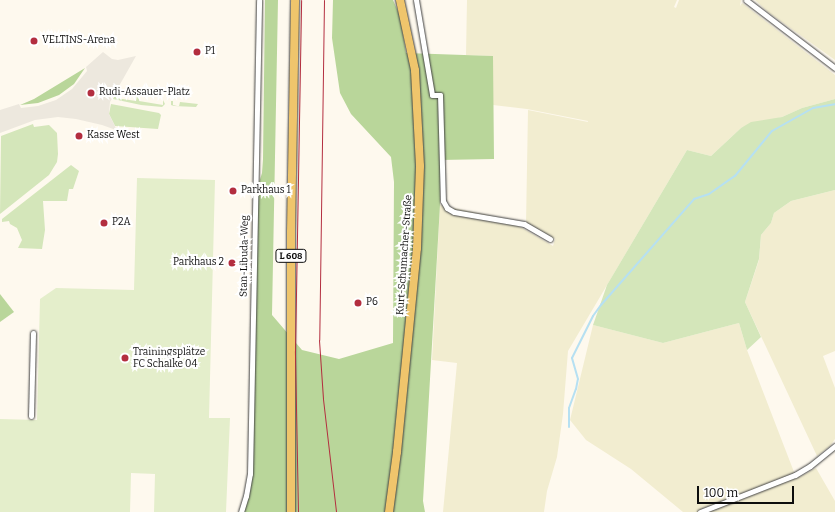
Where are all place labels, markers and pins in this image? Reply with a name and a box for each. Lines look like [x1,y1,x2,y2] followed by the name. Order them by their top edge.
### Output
[42,35,115,47] place label: VELTINS-Arena
[29,36,39,46] marker: VELTINS-Arena
[205,46,215,58] place label: P1
[192,47,202,57] marker: P1
[99,87,190,99] place label: Rudi-Assauer-Platz
[86,88,96,98] marker: Rudi-Assauer-Platz
[87,130,140,142] place label: Kasse West
[74,131,84,141] marker: Kasse West
[241,185,291,197] place label: Parkhaus 1
[228,186,238,196] marker: Parkhaus 1
[112,217,130,229] place label: P2A
[99,218,109,228] marker: P2A
[173,257,224,269] place label: Parkhaus 2
[227,258,237,268] marker: Parkhaus 2
[366,297,378,309] place label: P6
[353,298,363,308] marker: P6
[133,346,205,370] place label: Trainingsplätze FC Schalke 04
[120,353,130,363] marker: Trainingsplätze FC Schalke 04

